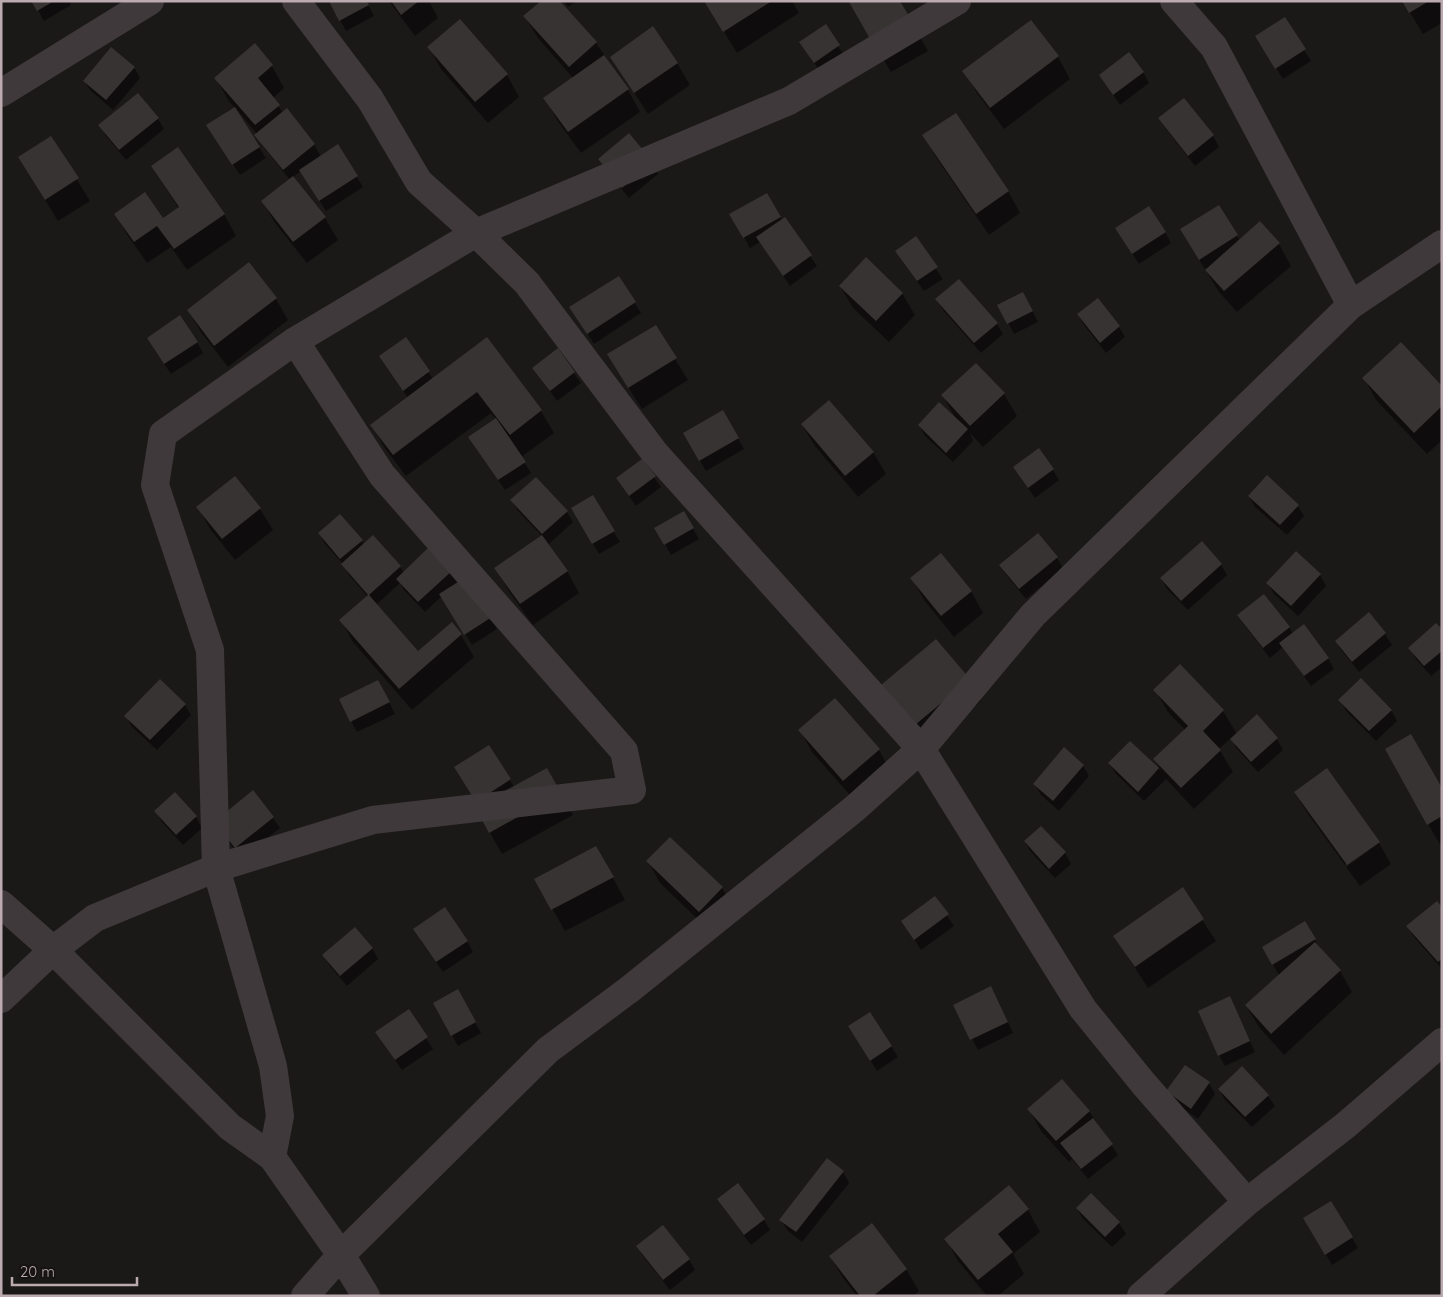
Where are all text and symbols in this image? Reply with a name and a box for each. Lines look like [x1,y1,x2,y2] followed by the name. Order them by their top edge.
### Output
[12,1254,138,1286] scale bar
[20,1262,55,1281] text: 20 m

